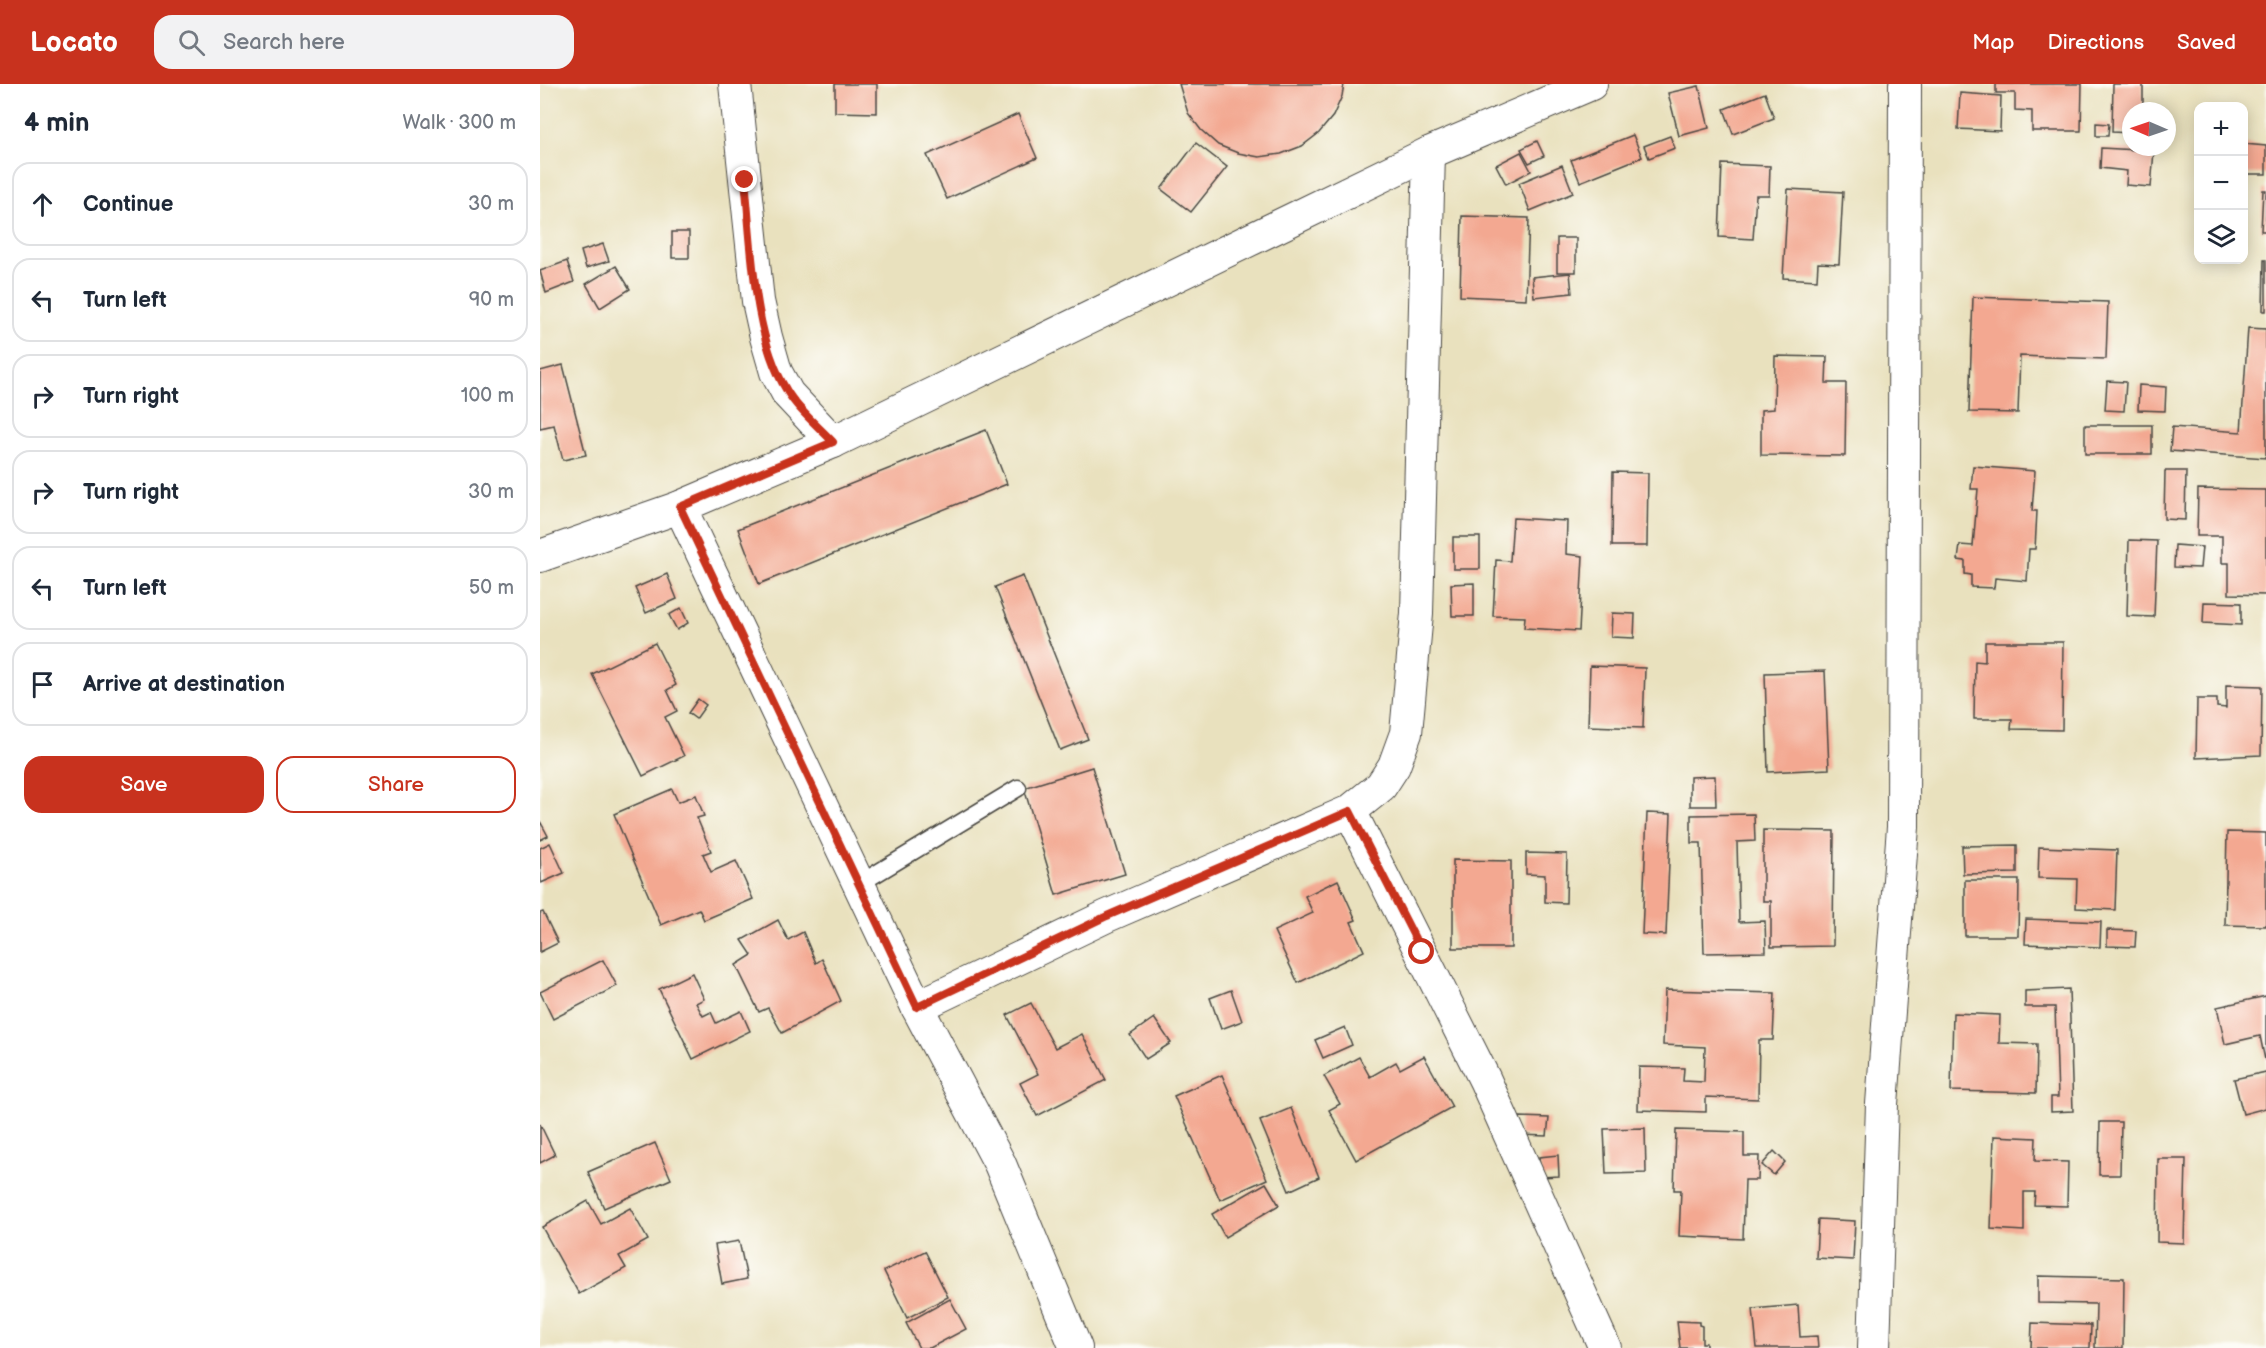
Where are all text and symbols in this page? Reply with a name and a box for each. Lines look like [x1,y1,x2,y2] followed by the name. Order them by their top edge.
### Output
[154,15,574,69] search box
[30,26,118,59] text: Locato
[175,26,208,59] icon: search
[223,29,345,56] text: Search here
[1972,30,2015,55] text: Map
[2048,30,2144,55] text: Directions
[2177,30,2236,55] text: Saved
[2122,102,2176,156] north arrow
[2194,102,2248,264] map controls
[2194,102,2248,156] button: +
[24,108,89,139] text: 4 min
[403,111,516,135] text: Walk · 300 m
[2194,156,2248,210] button: −
[731,166,757,192] route end
[26,188,59,221] icon: ahead
[83,191,173,218] text: Continue
[468,192,514,216] text: 30 m
[2194,210,2248,264] button: layers
[26,284,59,317] icon: left
[83,287,167,314] text: Turn left
[469,288,514,312] text: 90 m
[26,380,59,413] icon: right
[83,383,179,410] text: Turn right
[461,384,514,408] text: 100 m
[26,476,59,509] icon: right
[83,479,179,506] text: Turn right
[468,480,514,504] text: 30 m
[26,572,59,605] icon: left
[83,575,167,602] text: Turn left
[469,576,514,600] text: 50 m
[26,668,59,701] icon: arrive
[83,671,285,698] text: Arrive at destination
[24,756,264,813] button: Save
[276,756,516,813] button: Share
[1408,938,1434,964] route start

